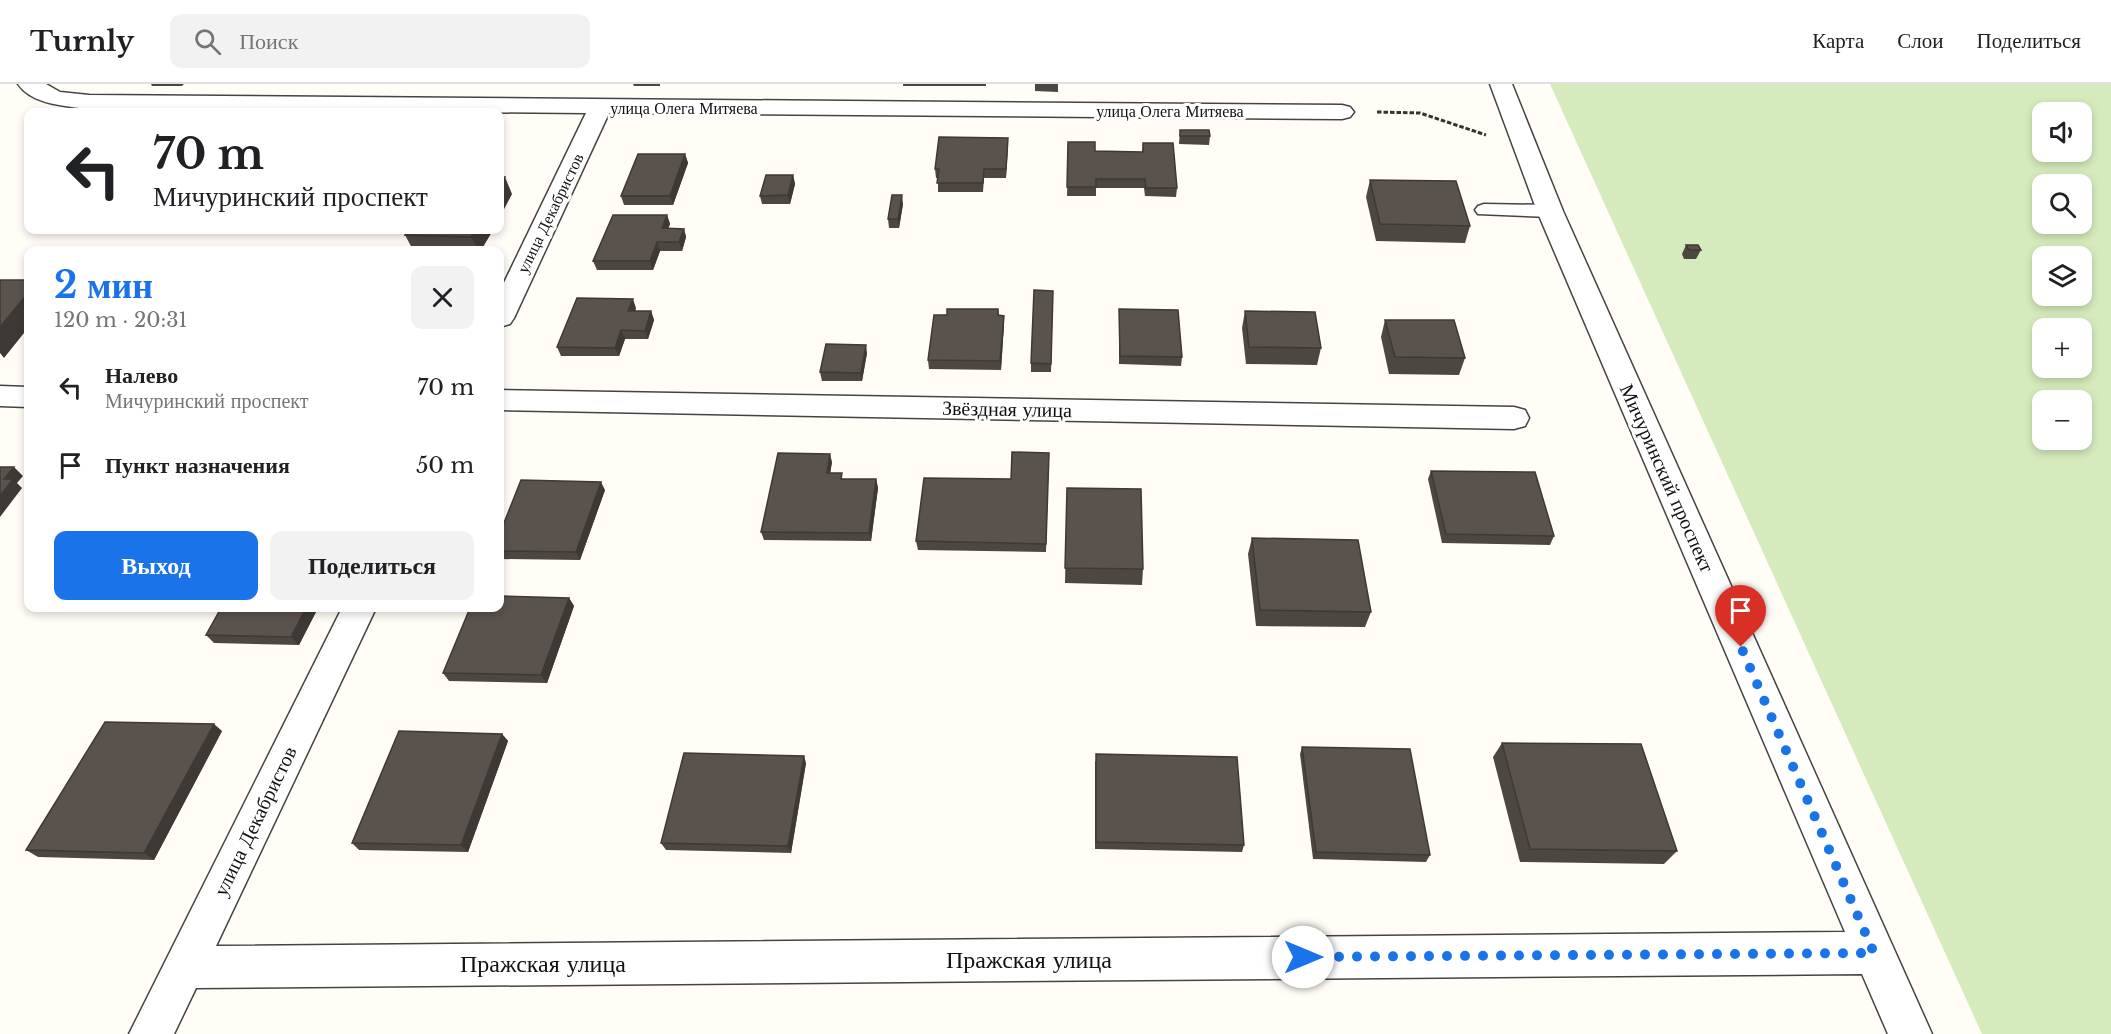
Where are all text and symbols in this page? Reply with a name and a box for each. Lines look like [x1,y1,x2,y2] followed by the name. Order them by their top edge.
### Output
[170,14,590,68] search box
[30,24,134,59] text: Turnly
[191,25,224,58] icon: search
[239,28,298,55] text: Поиск
[1812,28,1864,54] text: Карта
[1897,28,1943,54] text: Слои
[1976,28,2081,54] text: Поделиться
[610,98,758,118] street label: улица Олега Митяева
[1096,101,1244,121] street label: улица Олега Митяева
[2032,102,2092,450] map controls
[2032,102,2092,162] button: sound
[153,128,264,180] text: 70 m
[54,132,132,210] icon: left
[512,149,588,276] street label: улица Декабристов
[2032,174,2092,234] button: search
[153,180,428,213] text: Мичуринский проспект
[2032,246,2092,306] button: layers
[54,263,153,308] text: 2 мин
[411,266,474,329] button: close
[54,308,187,332] text: 120 m · 20:31
[2032,318,2092,378] button: +
[105,362,178,389] text: Налево
[54,371,87,404] icon: left
[417,374,474,401] text: 70 m
[1615,380,1719,576] street label: Мичуринский проспект
[105,389,309,413] text: Мичуринский проспект
[2032,390,2092,450] button: −
[942,396,1072,422] street label: Звёздная улица
[54,449,87,482] icon: arrive
[105,452,290,479] text: Пункт назначения
[416,452,474,479] text: 50 m
[54,531,258,600] button: Выход
[270,531,474,600] button: Поделиться
[1715,585,1766,647] pin
[1724,594,1757,627] icon: arrive
[208,742,302,900] street label: улица Декабристов
[1271,925,1335,989] position arrow
[946,945,1112,974] street label: Пражская улица
[460,949,626,978] street label: Пражская улица

